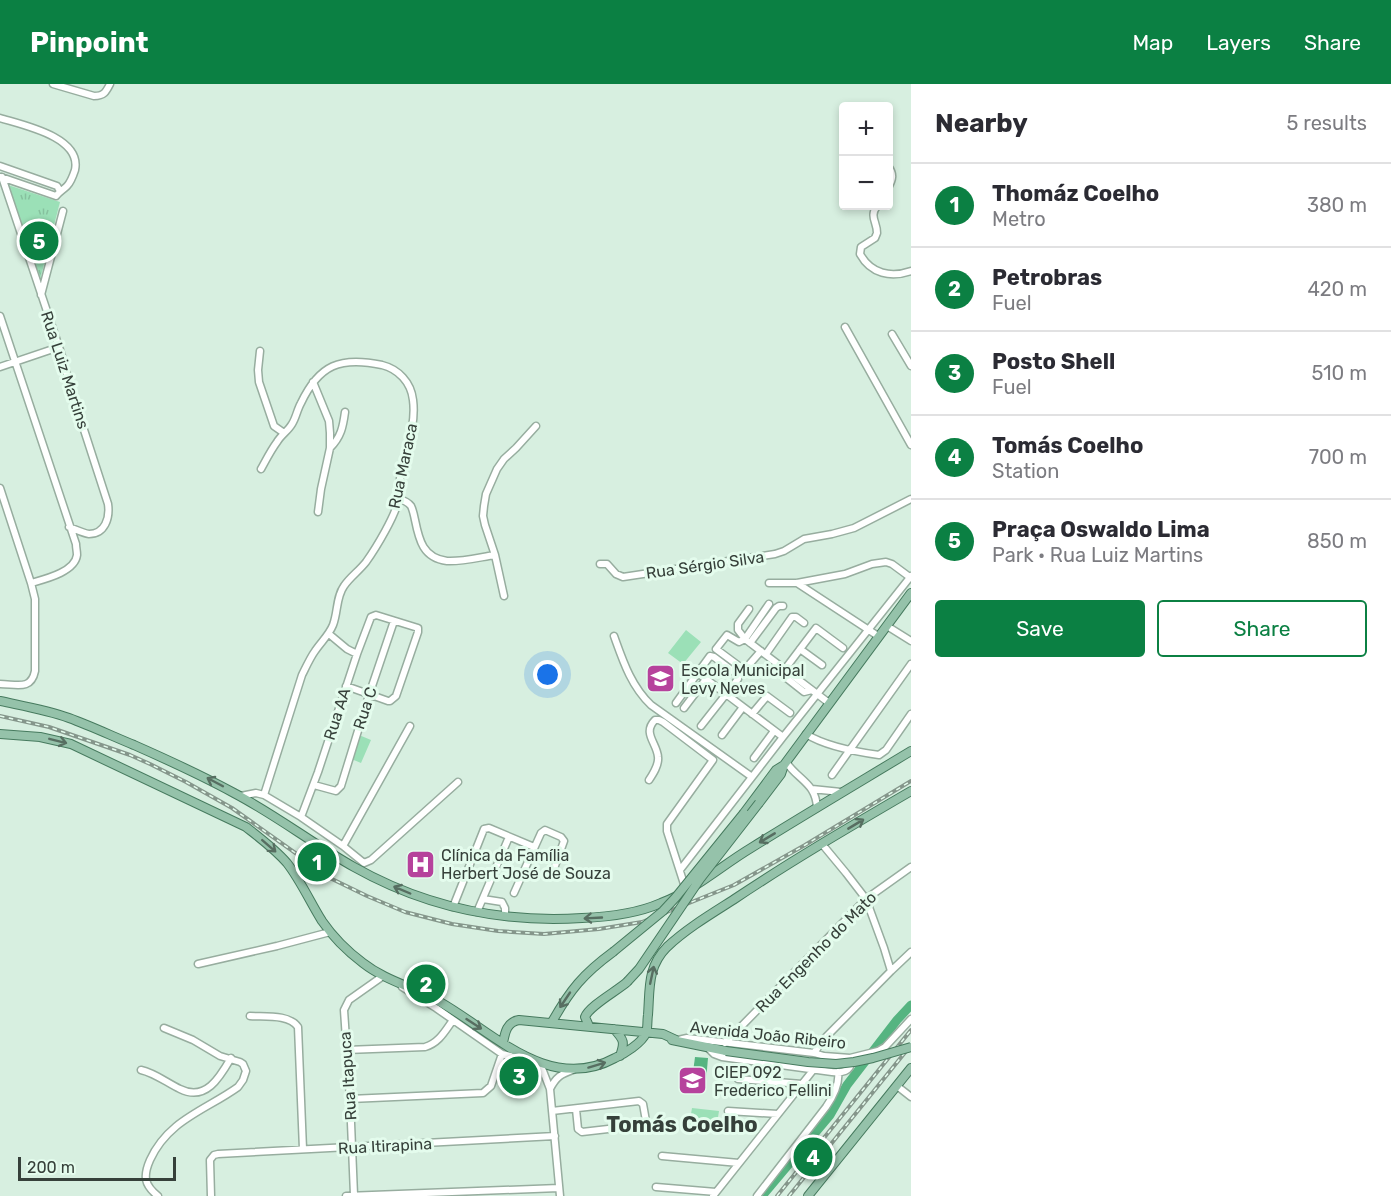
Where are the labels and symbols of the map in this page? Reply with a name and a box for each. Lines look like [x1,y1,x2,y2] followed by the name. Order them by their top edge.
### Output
[20,218,58,264] pin: 5
[37,309,93,431] street label: Rua Luiz Martins
[385,422,421,510] street label: Rua Maraca
[645,547,765,583] street label: Rua Sérgio Silva
[533,660,562,689] your location
[681,661,804,698] place label: Escola Municipal Levy Neves
[644,663,676,695] school or university icon: Escola Municipal Levy Neves
[349,684,381,732] street label: Rua C
[320,685,354,743] street label: Rua AA
[48,735,67,747] one-way arrow
[206,776,224,788] one-way arrow
[847,817,864,829] one-way arrow
[759,832,776,844] one-way arrow
[261,839,276,853] one-way arrow
[298,840,336,884] pin: 1
[441,846,611,883] place label: Clínica da Família Herbert José de Souza
[404,848,436,880] hospital icon: Clínica da Família Herbert José de Souza
[393,884,411,895] one-way arrow
[752,888,880,1016] street label: Rua Engenho do Mato
[583,912,603,923] one-way arrow
[406,962,446,1006] pin: 2
[647,966,658,985] one-way arrow
[559,991,571,1008] one-way arrow
[689,1017,847,1053] street label: Avenida João Ribeiro
[466,1018,482,1030] one-way arrow
[335,1031,361,1121] street label: Rua Itapuca
[500,1054,538,1098] pin: 3
[587,1059,606,1070] one-way arrow
[714,1063,832,1100] place label: CIEP 092 Frederico Fellini
[677,1065,709,1097] school or university icon: CIEP 092 Frederico Fellini
[606,1111,758,1138] district label: Tomás Coelho
[338,1134,432,1158] street label: Rua Itirapina
[794,1134,832,1180] pin: 4
[18,1154,176,1182] scale bar

